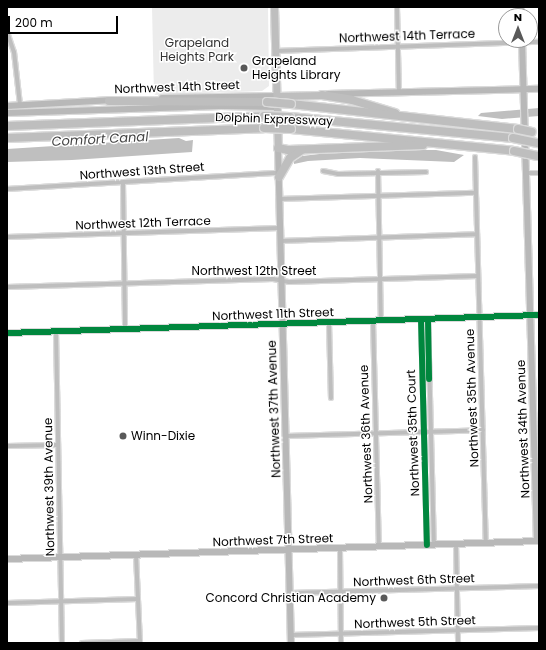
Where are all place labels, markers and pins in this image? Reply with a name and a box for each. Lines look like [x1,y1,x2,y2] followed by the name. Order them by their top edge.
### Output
[252,54,340,82] place label: Grapeland Heights Library
[239,63,249,73] marker: Grapeland Heights Library
[131,429,195,443] place label: Winn-Dixie
[118,431,128,441] marker: Winn-Dixie
[206,591,376,605] place label: Concord Christian Academy
[379,593,389,603] marker: Concord Christian Academy

